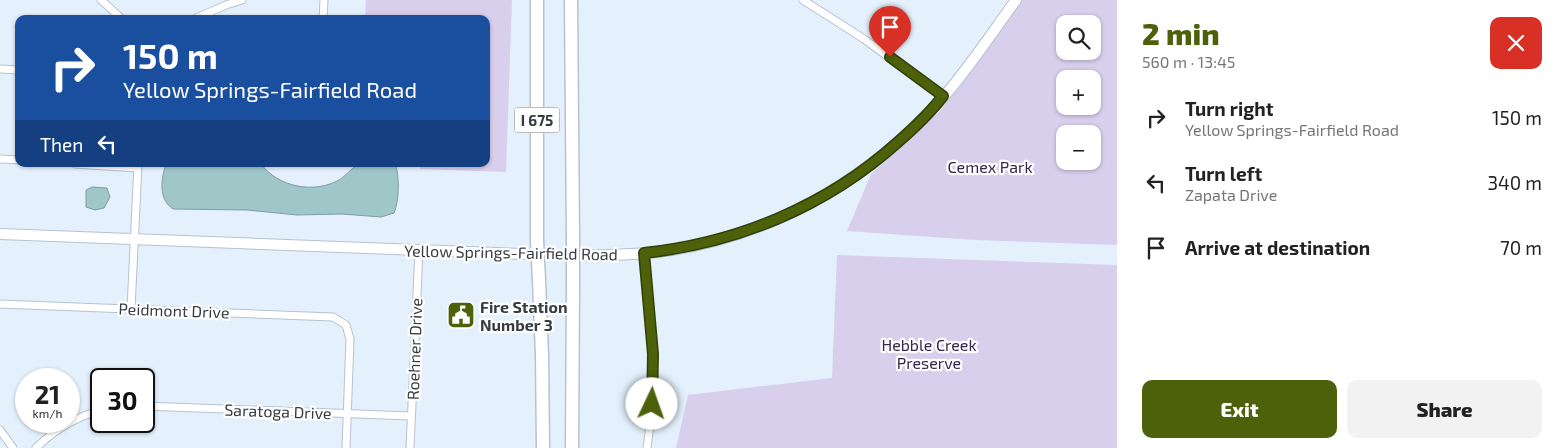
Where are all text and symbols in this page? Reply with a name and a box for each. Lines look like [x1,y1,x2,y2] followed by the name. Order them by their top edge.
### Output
[869,6,911,57] pin
[876,13,904,41] icon: arrive
[1056,15,1101,170] map controls
[1056,15,1101,60] button: search
[1142,15,1220,51] text: 2 min
[1490,17,1542,69] button: close
[123,34,218,76] text: 150 m
[40,35,105,100] icon: right
[1142,52,1235,71] text: 560 m · 13:45
[1056,70,1101,115] button: +
[123,76,417,102] text: Yellow Springs-Fairfield Road
[1185,97,1273,120] text: Turn right
[1142,104,1170,132] icon: right
[1492,106,1542,129] text: 150 m
[514,108,560,132] road number: I 675
[1185,120,1399,139] text: Yellow Springs-Fairfield Road
[1056,125,1101,170] button: −
[93,130,121,158] icon: left
[40,133,83,156] text: Then
[947,157,1033,176] park label: Cemex Park
[1185,162,1262,185] text: Turn left
[1142,169,1170,197] icon: left
[1487,171,1542,194] text: 340 m
[1185,185,1277,204] text: Zapata Drive
[1142,234,1170,262] icon: arrive
[1185,236,1370,259] text: Arrive at destination
[1500,236,1542,259] text: 70 m
[404,241,618,263] street label: Yellow Springs-Fairfield Road
[480,297,568,334] place label: Fire Station Number 3
[403,298,425,400] street label: Roehner Drive
[118,299,230,321] street label: Peidmont Drive
[446,300,476,330] public building icon: Fire Station Number 3
[881,335,977,372] park label: Hebble Creek Preserve
[90,368,155,433] speed limit sign: 30
[625,377,677,429] position arrow
[35,379,60,409] text: 21
[1142,380,1337,438] button: Exit
[1347,380,1542,438] button: Share
[224,400,332,422] street label: Saratoga Drive
[33,406,62,420] text: km/h

